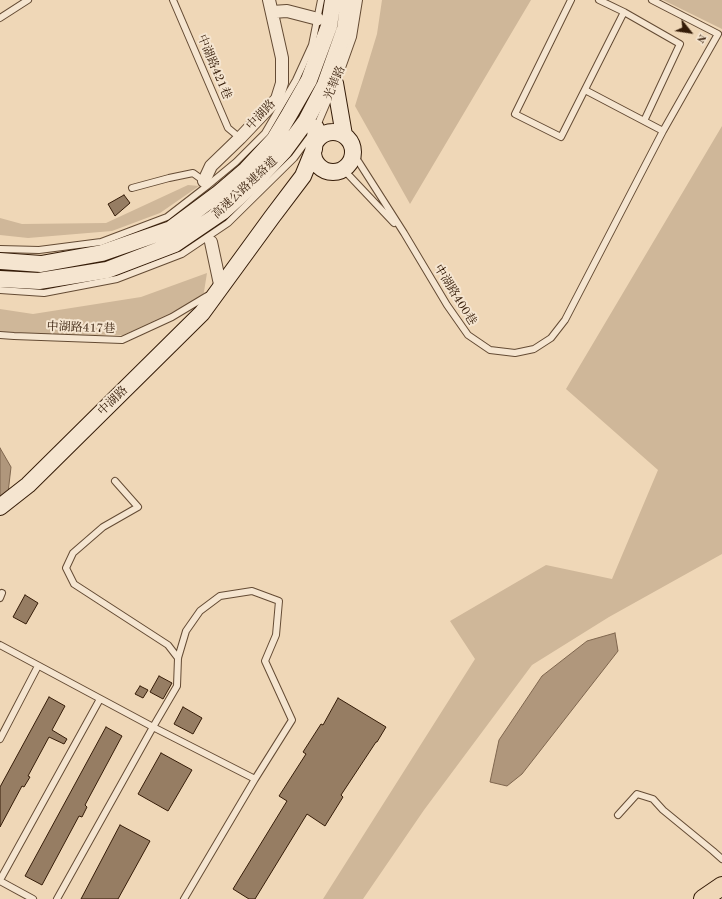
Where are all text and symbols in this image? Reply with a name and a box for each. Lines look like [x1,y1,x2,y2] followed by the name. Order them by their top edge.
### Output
[670,12,710,52] north arrow
[194,32,234,102] street label: 中湖路421巷
[694,32,708,45] text: N
[321,64,349,102] street label: 光華路
[243,97,279,133] street label: 中湖路
[209,154,281,222] street label: 高速公路連絡道
[431,262,479,328] street label: 中湖路400巷
[46,320,116,336] street label: 中湖路417巷
[95,383,131,419] street label: 中湖路

